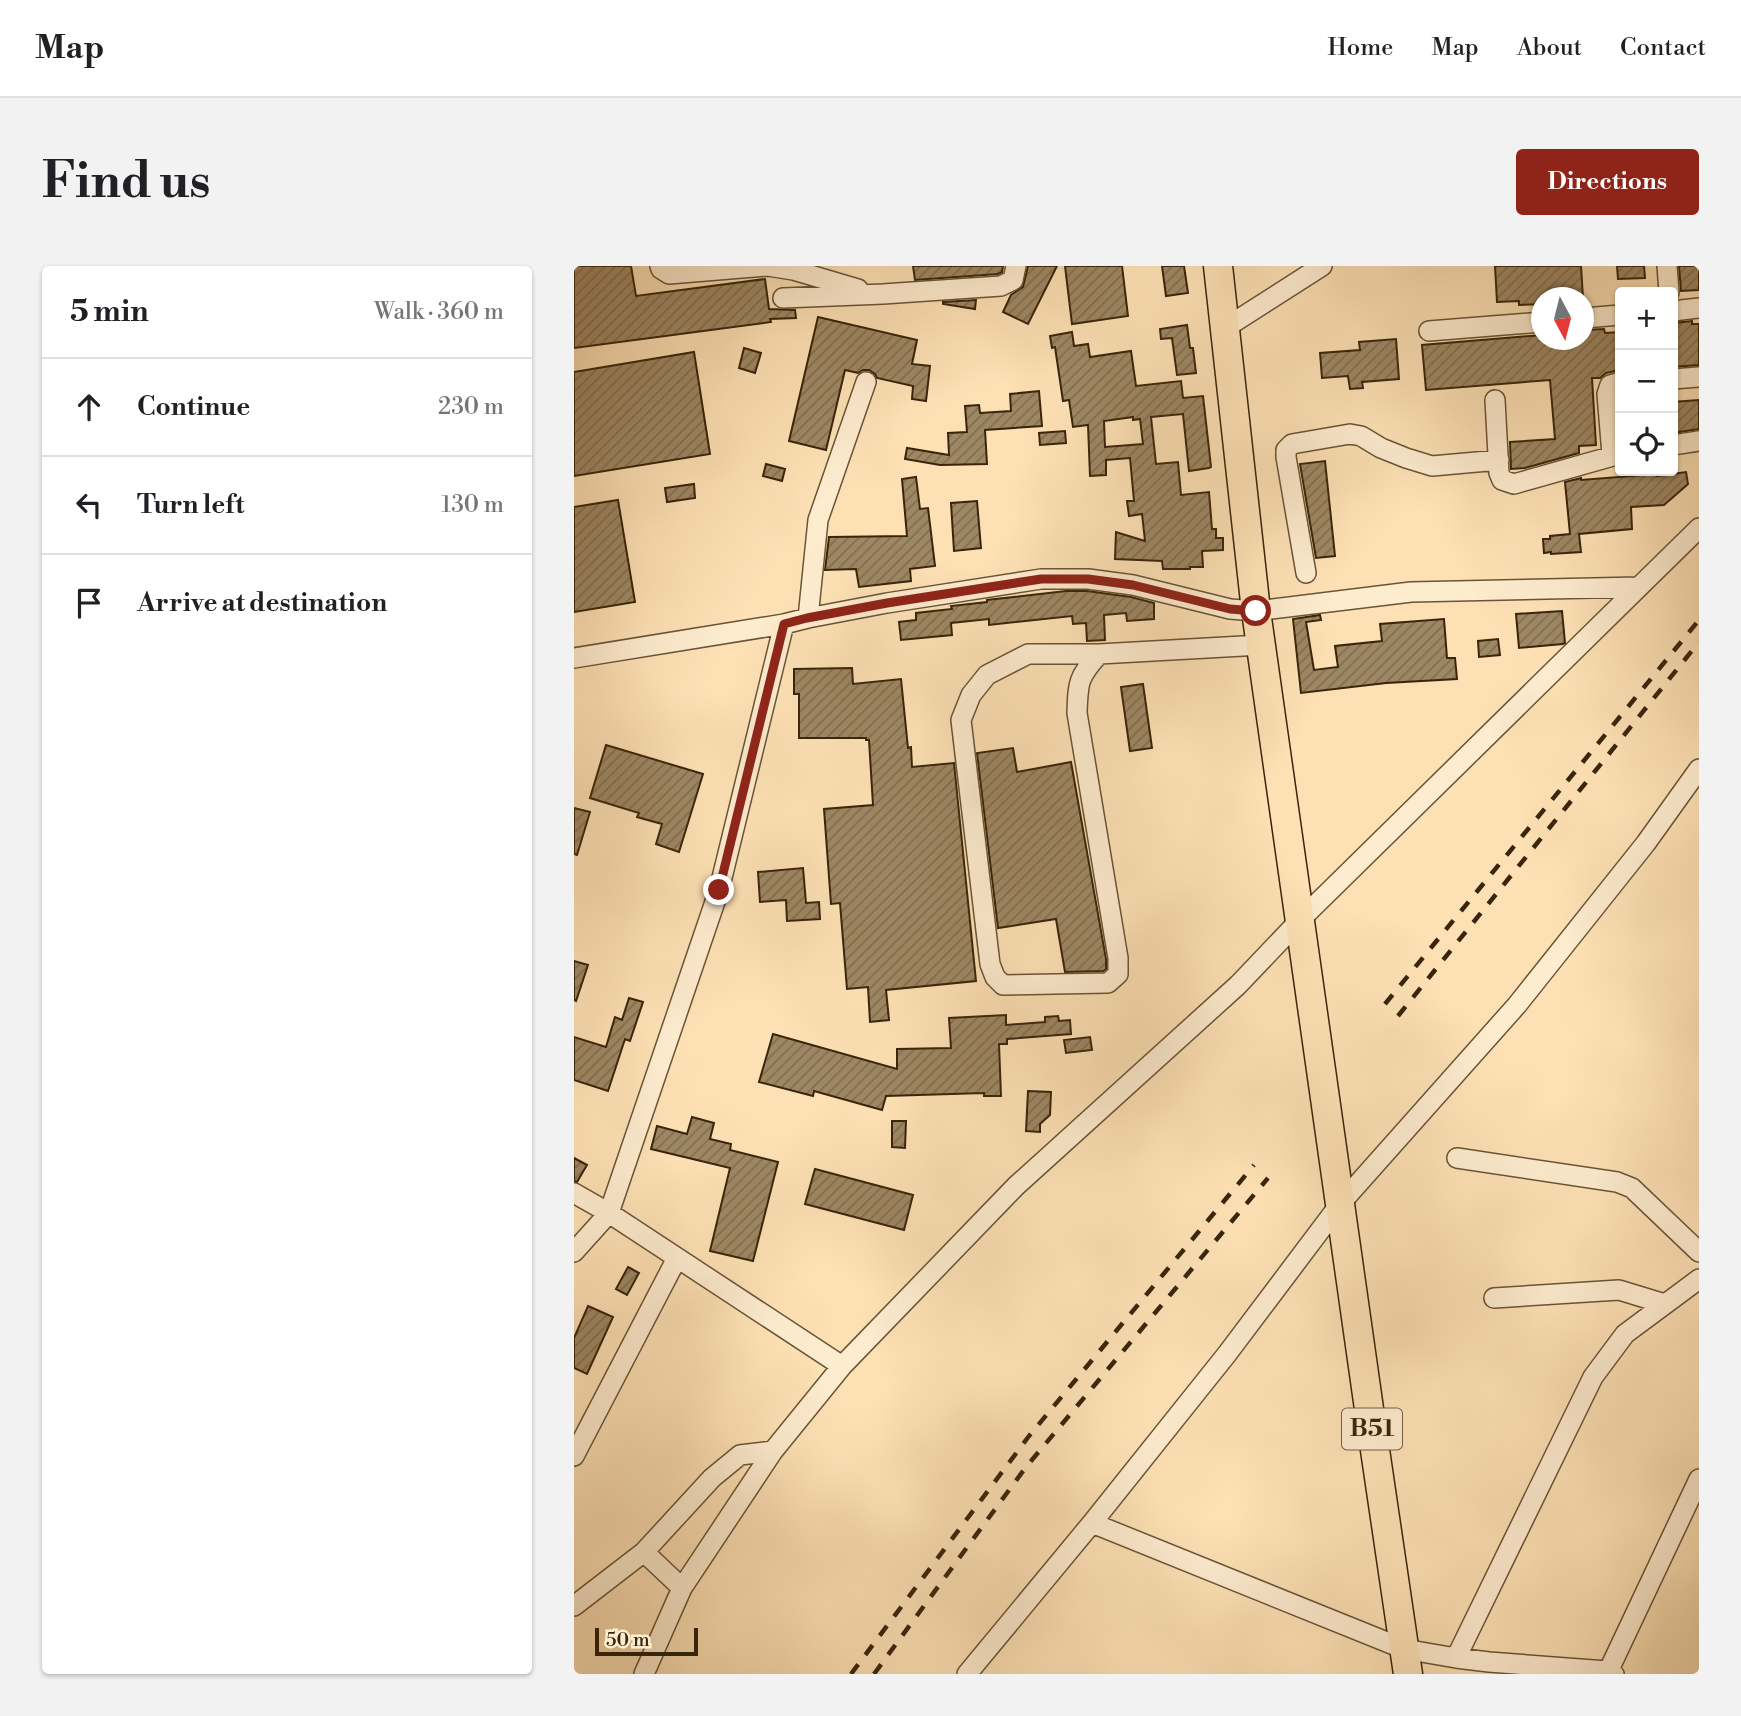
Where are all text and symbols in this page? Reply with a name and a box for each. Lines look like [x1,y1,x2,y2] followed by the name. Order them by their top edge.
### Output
[35,28,104,69] text: Map
[1328,33,1393,63] text: Home
[1431,33,1479,63] text: Map
[1517,33,1582,63] text: About
[1620,33,1706,63] text: Contact
[1516,149,1699,215] button: Directions
[42,152,211,213] text: Find us
[1531,287,1594,350] north arrow
[1615,287,1678,476] map controls
[1615,287,1678,350] button: +
[70,293,149,331] text: 5 min
[374,298,504,326] text: Walk · 360 m
[1615,350,1678,413] button: −
[70,388,108,426] icon: ahead
[137,391,250,423] text: Continue
[438,393,504,421] text: 230 m
[1615,413,1678,476] button: locate
[70,486,108,524] icon: left
[137,489,245,521] text: Turn left
[441,491,504,519] text: 130 m
[70,584,108,622] icon: arrive
[137,587,387,619] text: Arrive at destination
[1240,595,1271,626] route start
[703,874,734,905] route end
[1342,1408,1402,1450] road number: B51
[595,1625,698,1657] scale bar
[606,1628,650,1652] text: 50 m

